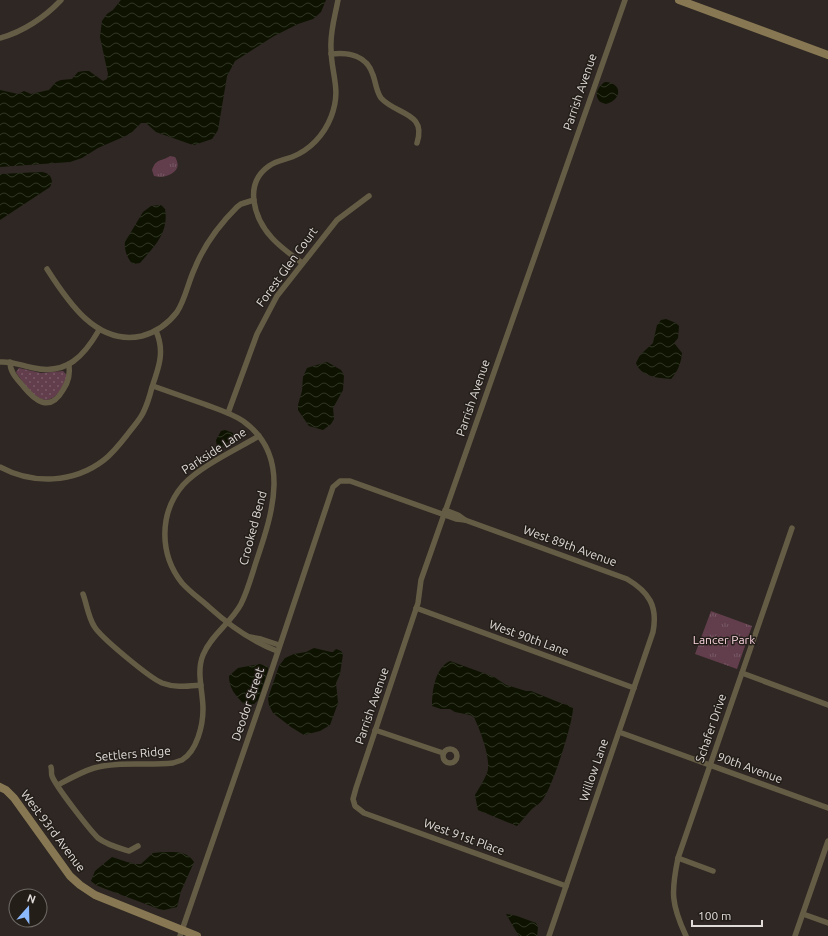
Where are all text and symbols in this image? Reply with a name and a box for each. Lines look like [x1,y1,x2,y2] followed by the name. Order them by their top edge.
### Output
[560,52,599,132] street label: Parrish Avenue
[253,224,320,309] street label: Forest Glen Court
[453,358,492,438] street label: Parrish Avenue
[179,425,248,476] street label: Parkside Lane
[236,489,269,566] street label: Crooked Bend
[522,523,619,568] street label: West 89th Avenue
[488,617,571,658] street label: West 90th Lane
[693,633,755,646] park label: Lancer Park
[229,665,266,742] street label: Deodor Street
[352,666,391,746] street label: Parrish Avenue
[693,692,728,764] street label: Schafer Drive
[577,737,610,803] street label: Willow Lane
[95,744,171,763] street label: Settlers Ridge
[716,750,784,785] street label: 90th Avenue
[19,787,88,874] street label: West 93rd Avenue
[422,816,506,857] street label: West 91st Place
[8,888,48,928] north arrow
[26,892,37,906] text: N
[692,902,762,928] scale bar
[698,909,731,922] text: 100 m

